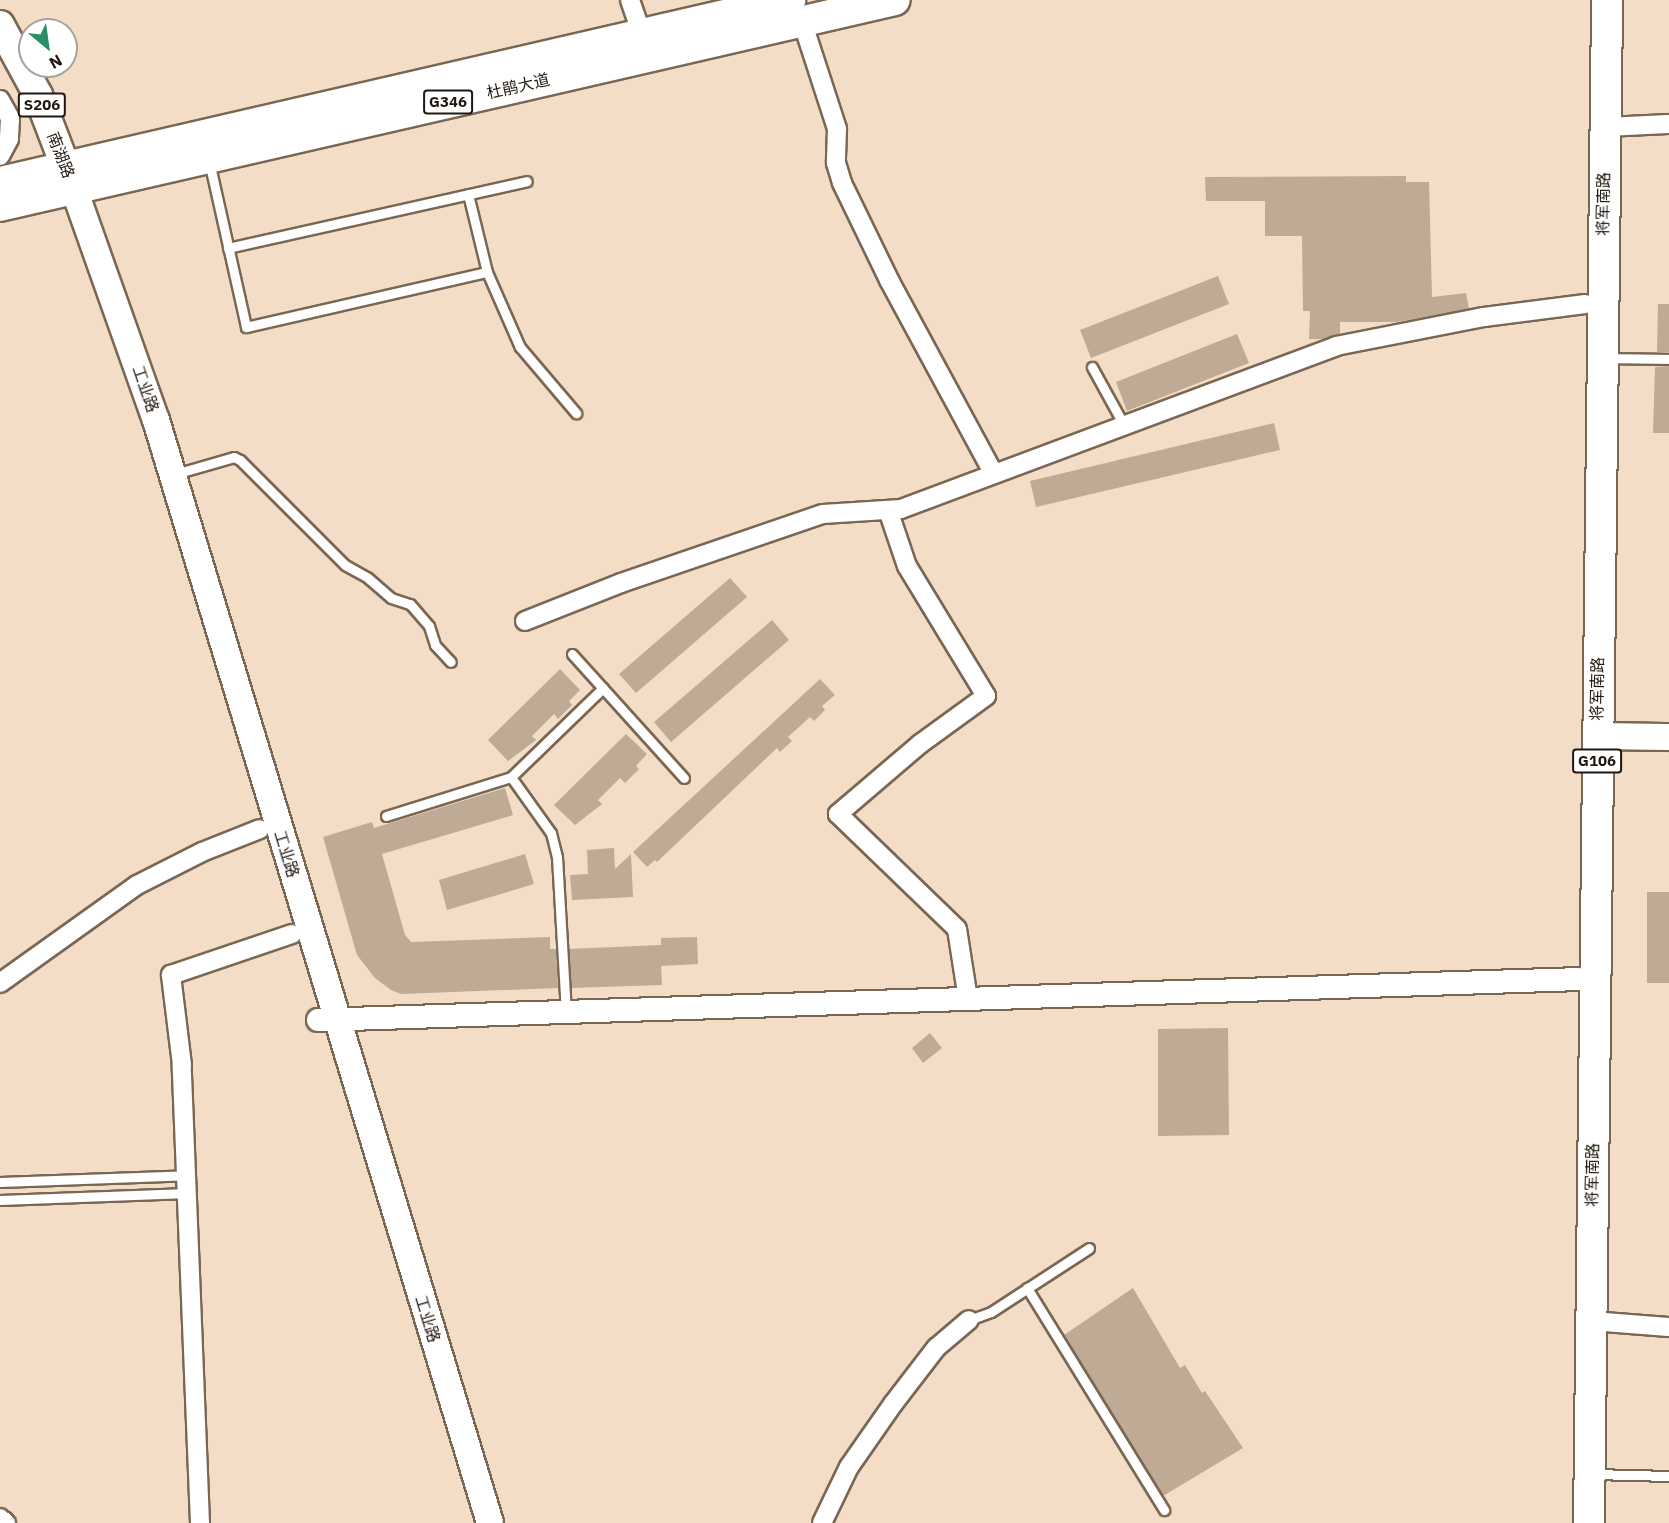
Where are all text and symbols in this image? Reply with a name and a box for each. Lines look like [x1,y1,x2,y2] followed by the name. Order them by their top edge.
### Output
[18,18,78,78] north arrow
[46,50,66,74] text: N
[485,69,551,103] street label: 杜鹃大道
[422,90,474,114] road number: G346
[16,93,68,117] road number: S206
[43,129,79,181] street label: 南湖路
[1593,172,1613,236] street label: 将军南路
[129,363,163,415] street label: 工业路
[1587,657,1607,721] street label: 将军南路
[1572,749,1622,773] road number: G106
[271,828,303,880] street label: 工业路
[1582,1143,1602,1207] street label: 将军南路
[412,1293,444,1345] street label: 工业路

